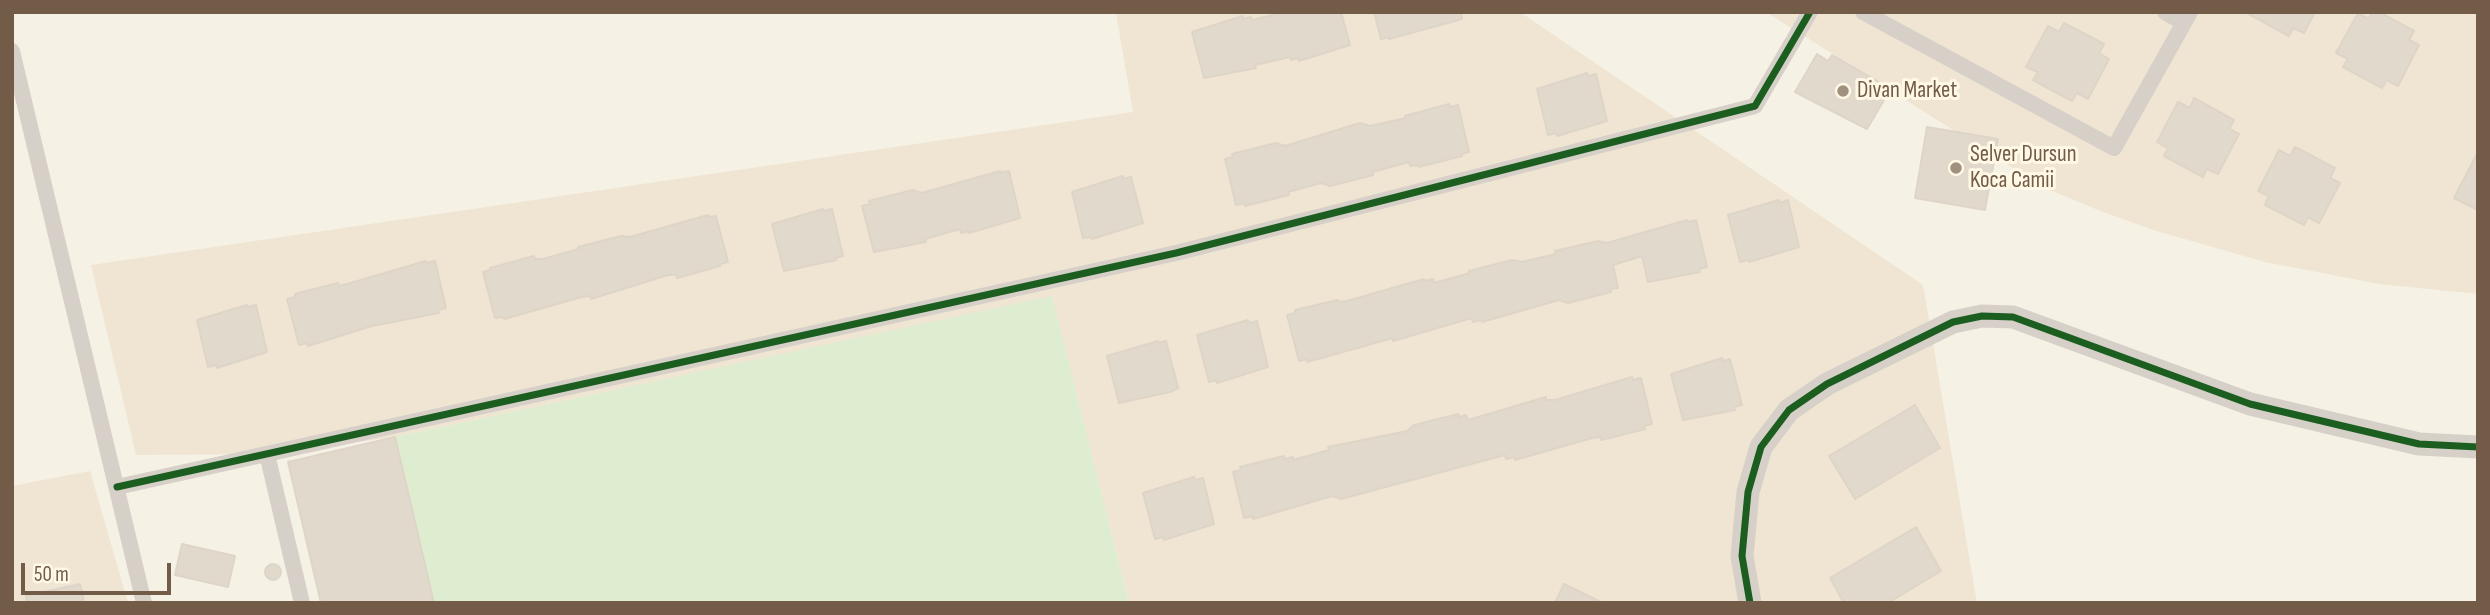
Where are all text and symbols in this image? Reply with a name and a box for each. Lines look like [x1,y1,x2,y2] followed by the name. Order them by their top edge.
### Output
[1857,77,1957,105] place label: Divan Market
[1835,83,1851,99] marker: Divan Market
[1970,141,2076,195] place label: Selver Dursun Koca Camii
[1948,160,1964,176] marker: Selver Dursun Koca Camii
[24,548,175,592] scale bar
[34,562,69,587] text: 50 m

